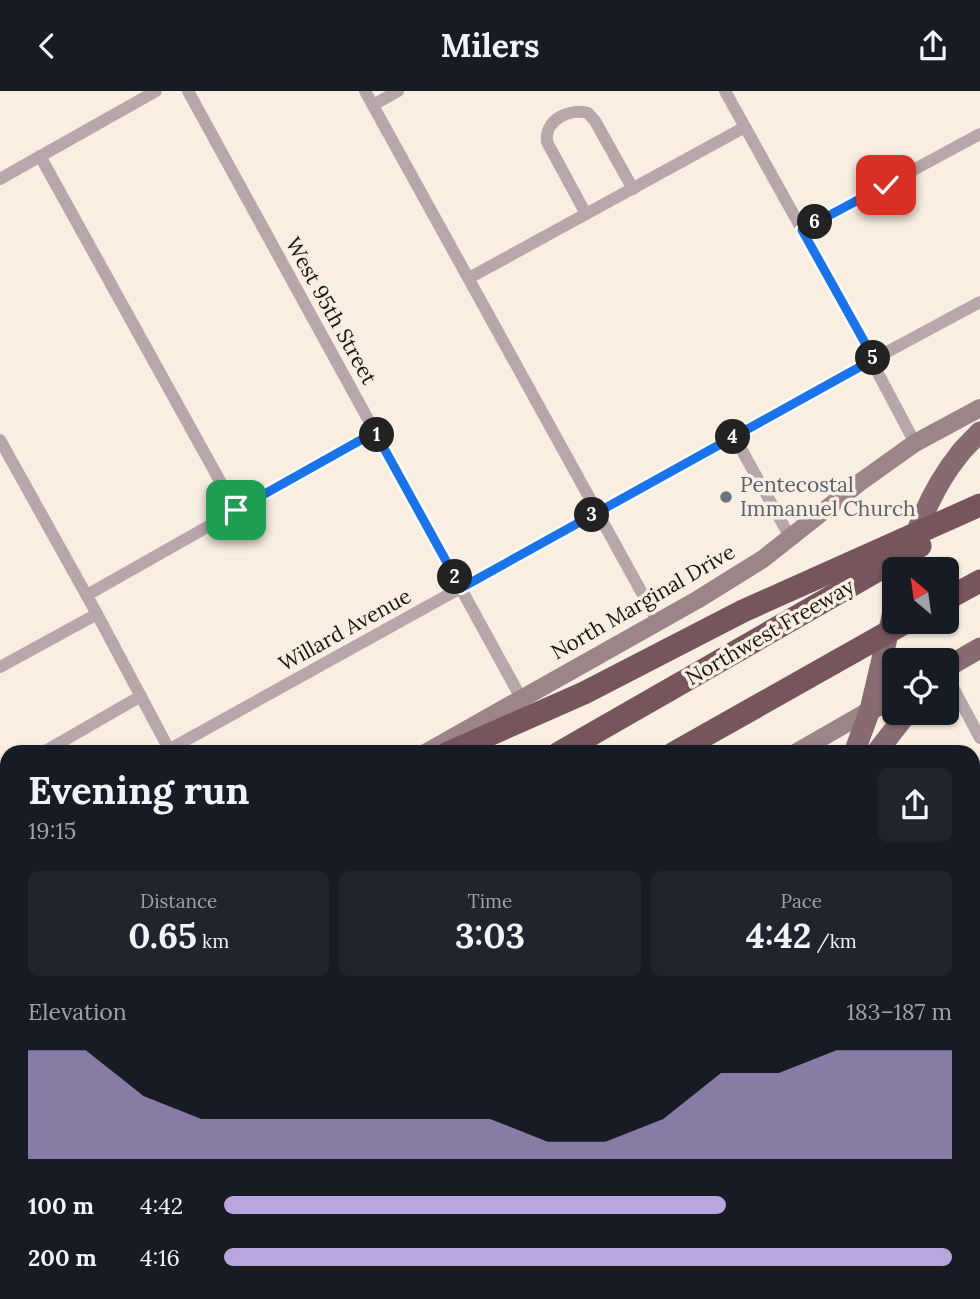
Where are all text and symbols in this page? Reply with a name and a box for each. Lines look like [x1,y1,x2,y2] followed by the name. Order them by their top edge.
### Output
[440,25,540,66] text: Milers
[28,27,66,65] icon: back
[914,27,952,65] icon: share
[856,155,916,215] pin
[867,166,905,204] icon: check
[798,205,832,239] pin: 6
[809,209,820,233] text: 6
[280,232,383,390] street label: West 95th Street
[856,341,890,375] pin: 5
[867,345,878,369] text: 5
[360,417,394,453] pin: 1
[716,419,750,455] pin: 4
[373,422,380,446] text: 1
[727,424,738,448] text: 4
[740,471,916,522] place label: Pentecostal Immanuel Church
[206,480,266,540] pin
[718,489,734,505] marker: Pentecostal Immanuel Church
[217,491,255,529] icon: arrive
[574,497,610,533] pin: 3
[586,502,597,526] text: 3
[546,538,740,665] street label: North Marginal Drive
[882,557,959,633] north arrow
[882,557,959,725] map controls
[438,559,472,595] pin: 2
[449,564,460,588] text: 2
[681,572,859,691] street label: Northwest Freeway
[274,582,416,677] street label: Willard Avenue
[882,648,959,725] button: locate
[28,766,250,814] text: Evening run
[878,768,952,842] button: share
[28,816,76,845] text: 19:15
[140,889,217,913] text: Distance
[468,889,512,913] text: Time
[781,889,822,913] text: Pace
[128,913,197,958] text: 0.65
[455,913,525,958] text: 3:03
[746,913,812,958] text: 4:42
[197,929,229,953] text: km
[812,929,857,953] text: /km
[28,997,127,1026] text: Elevation
[846,997,952,1026] text: 183–187 m
[28,1191,94,1220] text: 100 m
[140,1191,183,1220] text: 4:42
[28,1243,97,1272] text: 200 m
[140,1243,180,1272] text: 4:16

